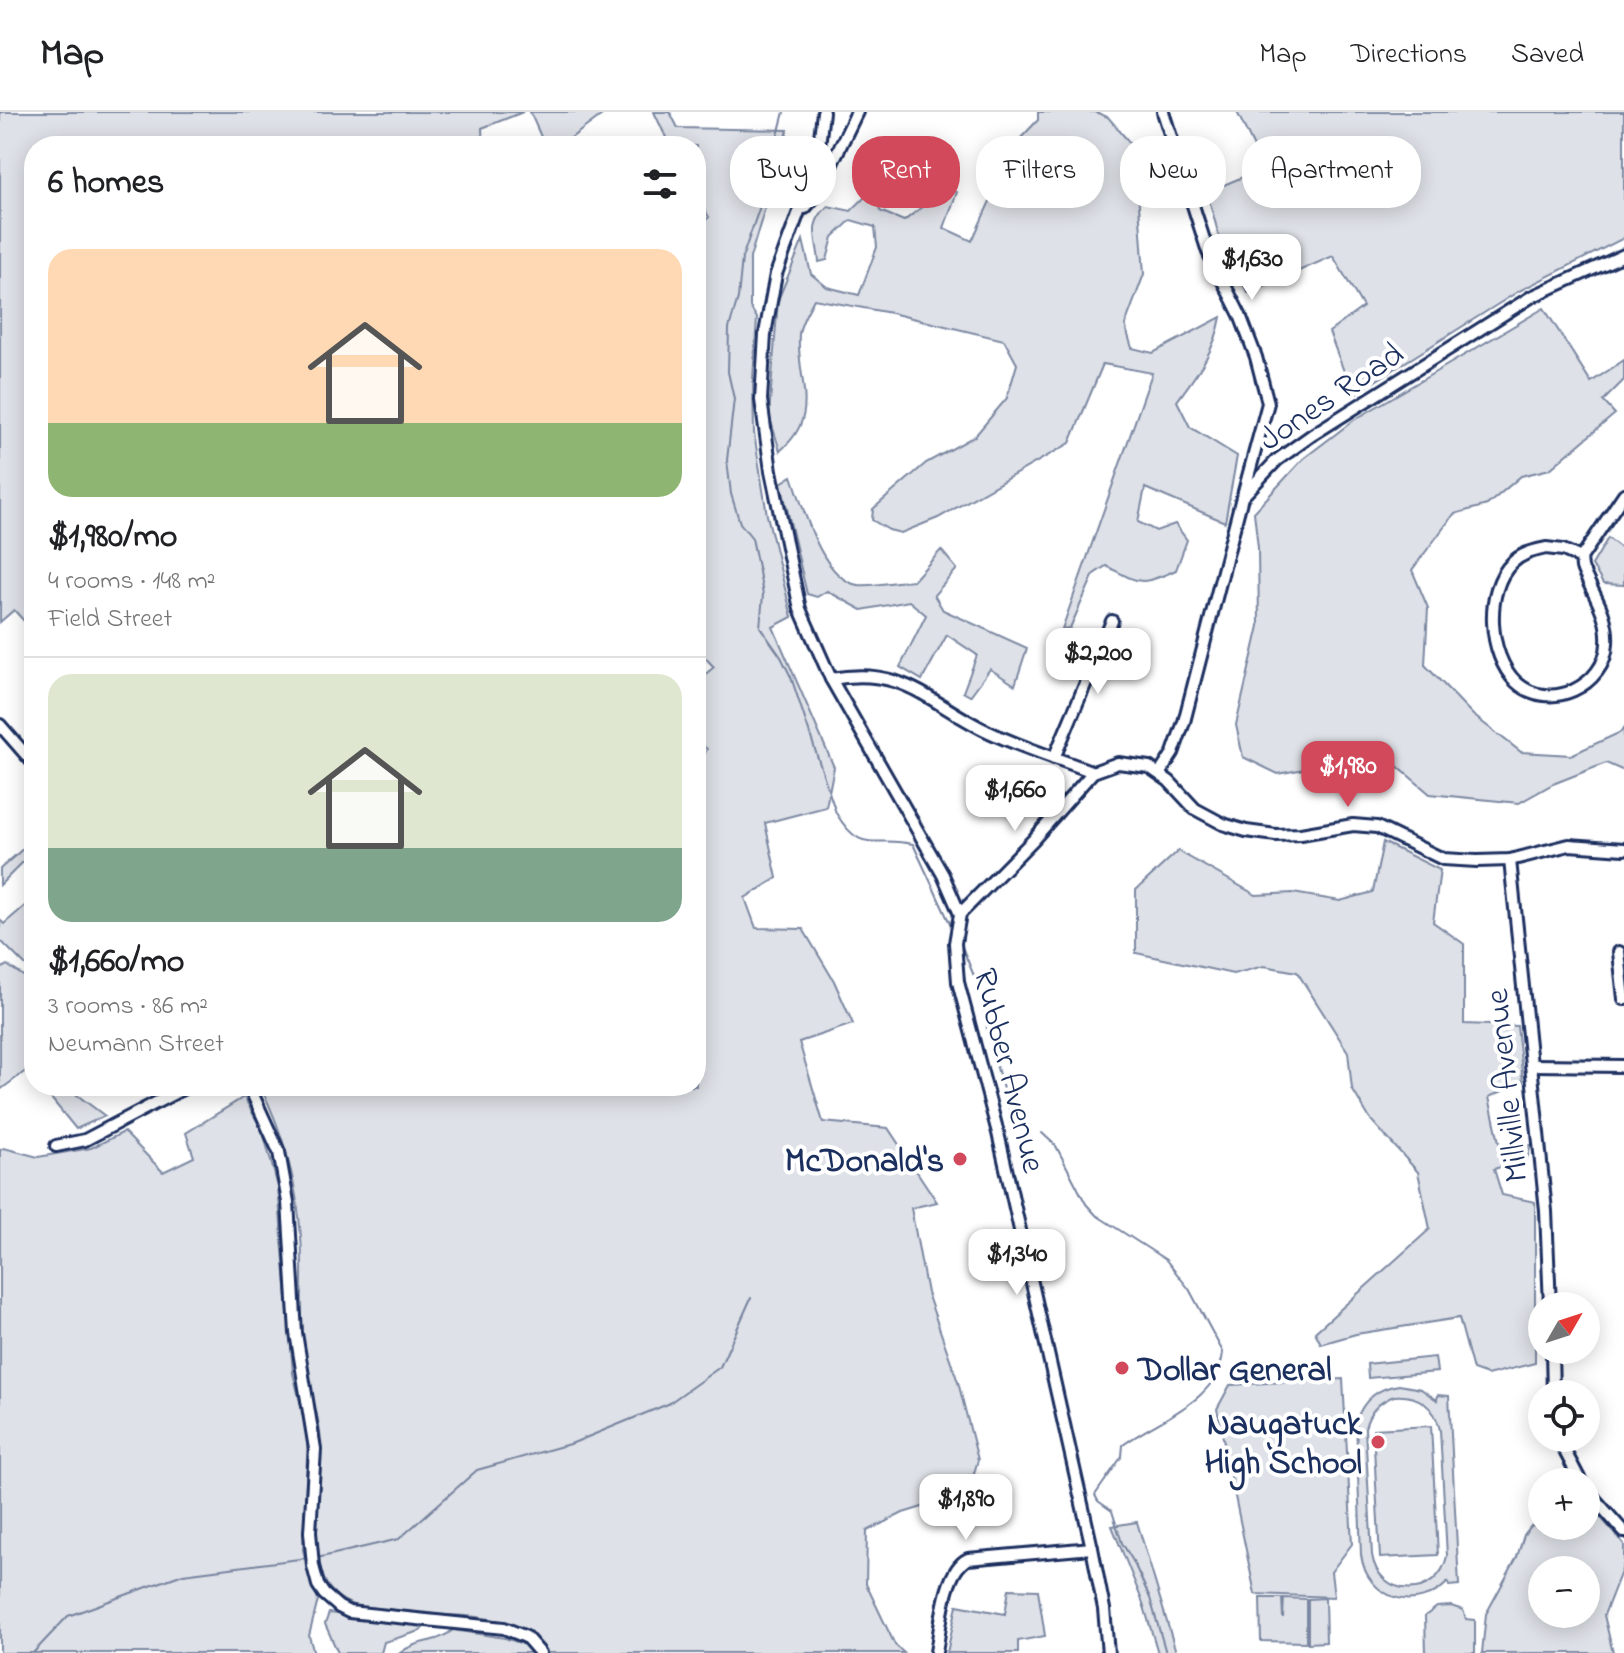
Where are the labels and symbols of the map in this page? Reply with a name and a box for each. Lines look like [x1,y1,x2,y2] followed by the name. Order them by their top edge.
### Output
[1187,234,1317,302] pin: $1,630
[1249,331,1415,465] street label: Jones Road
[1033,628,1163,696] pin: $2,200
[1283,741,1413,809] pin: $1,980
[950,765,1080,833] pin: $1,660
[958,964,1057,1179] street label: Rubber Avenue
[1474,986,1544,1185] street label: Millville Avenue
[785,1138,944,1188] place label: McDonald's
[951,1150,969,1168] marker: McDonald's
[952,1229,1082,1297] pin: $1,340
[1528,1292,1600,1364] north arrow
[1136,1347,1332,1397] place label: Dollar General
[1113,1359,1131,1377] marker: Dollar General
[1204,1401,1363,1491] place label: Naugatuck High School
[1369,1433,1387,1451] marker: Naugatuck High School
[901,1474,1031,1542] pin: $1,890

